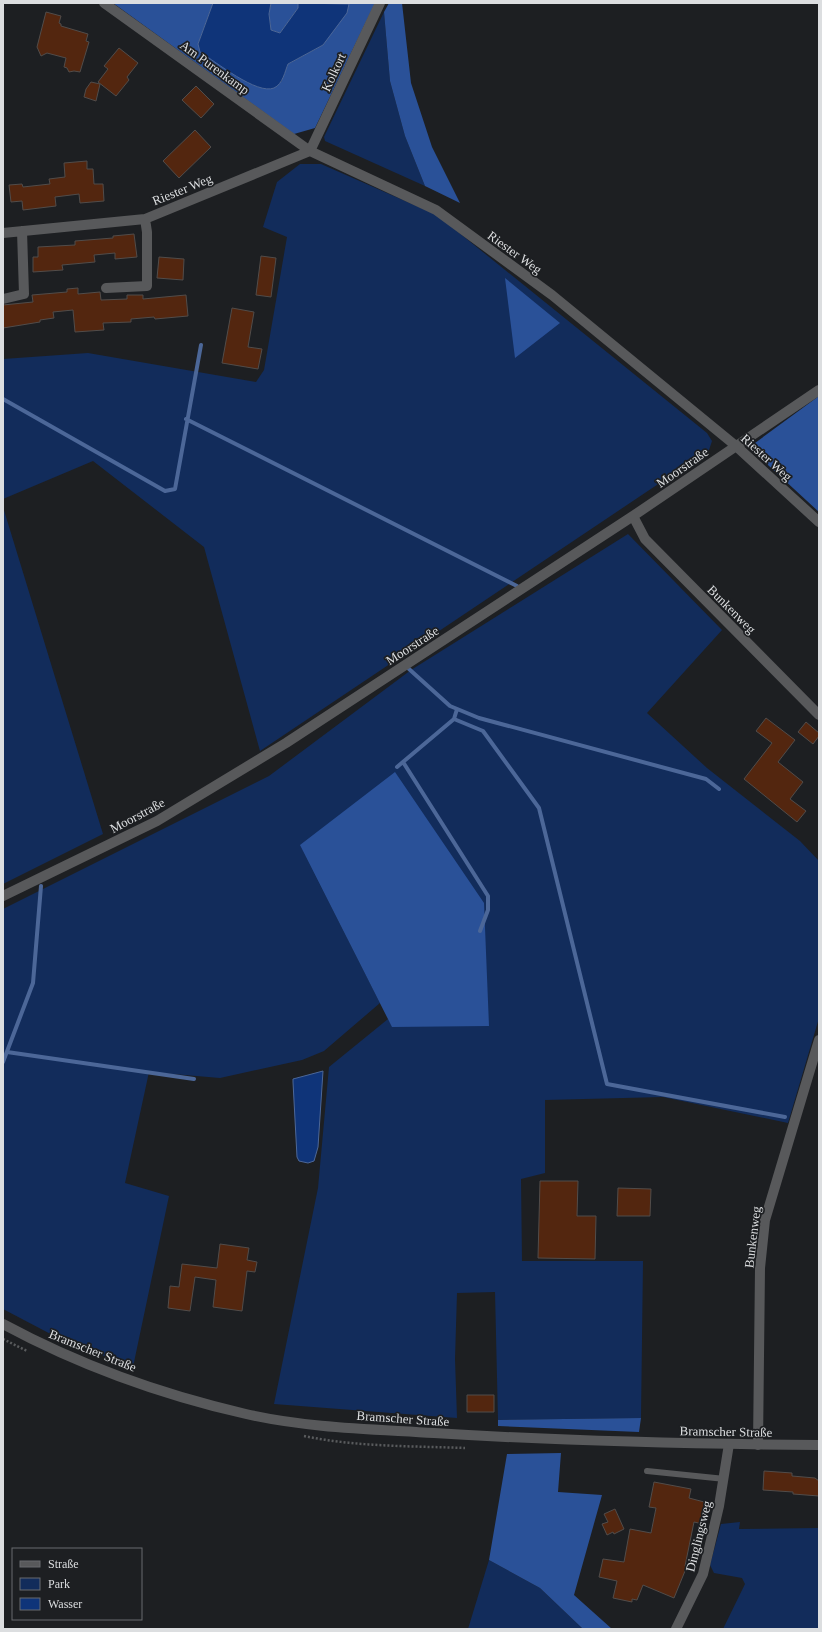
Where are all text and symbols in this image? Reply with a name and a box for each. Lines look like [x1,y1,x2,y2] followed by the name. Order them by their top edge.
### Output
[177,37,252,98] street label: Am Purenkamp
[318,50,349,94] street label: Kolkort
[150,170,215,208] street label: Riester Weg
[485,228,545,277] street label: Riester Weg
[738,431,796,484] street label: Riester Weg
[653,444,711,491] street label: Moorstraße
[704,582,759,637] street label: Bunkenweg
[383,623,442,668] street label: Moorstraße
[107,795,167,836] street label: Moorstraße
[741,1205,764,1269] street label: Bunkenweg
[47,1326,139,1375] street label: Bramscher Straße
[356,1408,450,1429] street label: Bramscher Straße
[679,1423,773,1440] street label: Bramscher Straße
[682,1498,715,1573] street label: Dinglingsweg
[12,1548,142,1620] legend
[48,1557,79,1571] text: Straße
[48,1577,70,1591] text: Park
[48,1597,82,1611] text: Wasser

